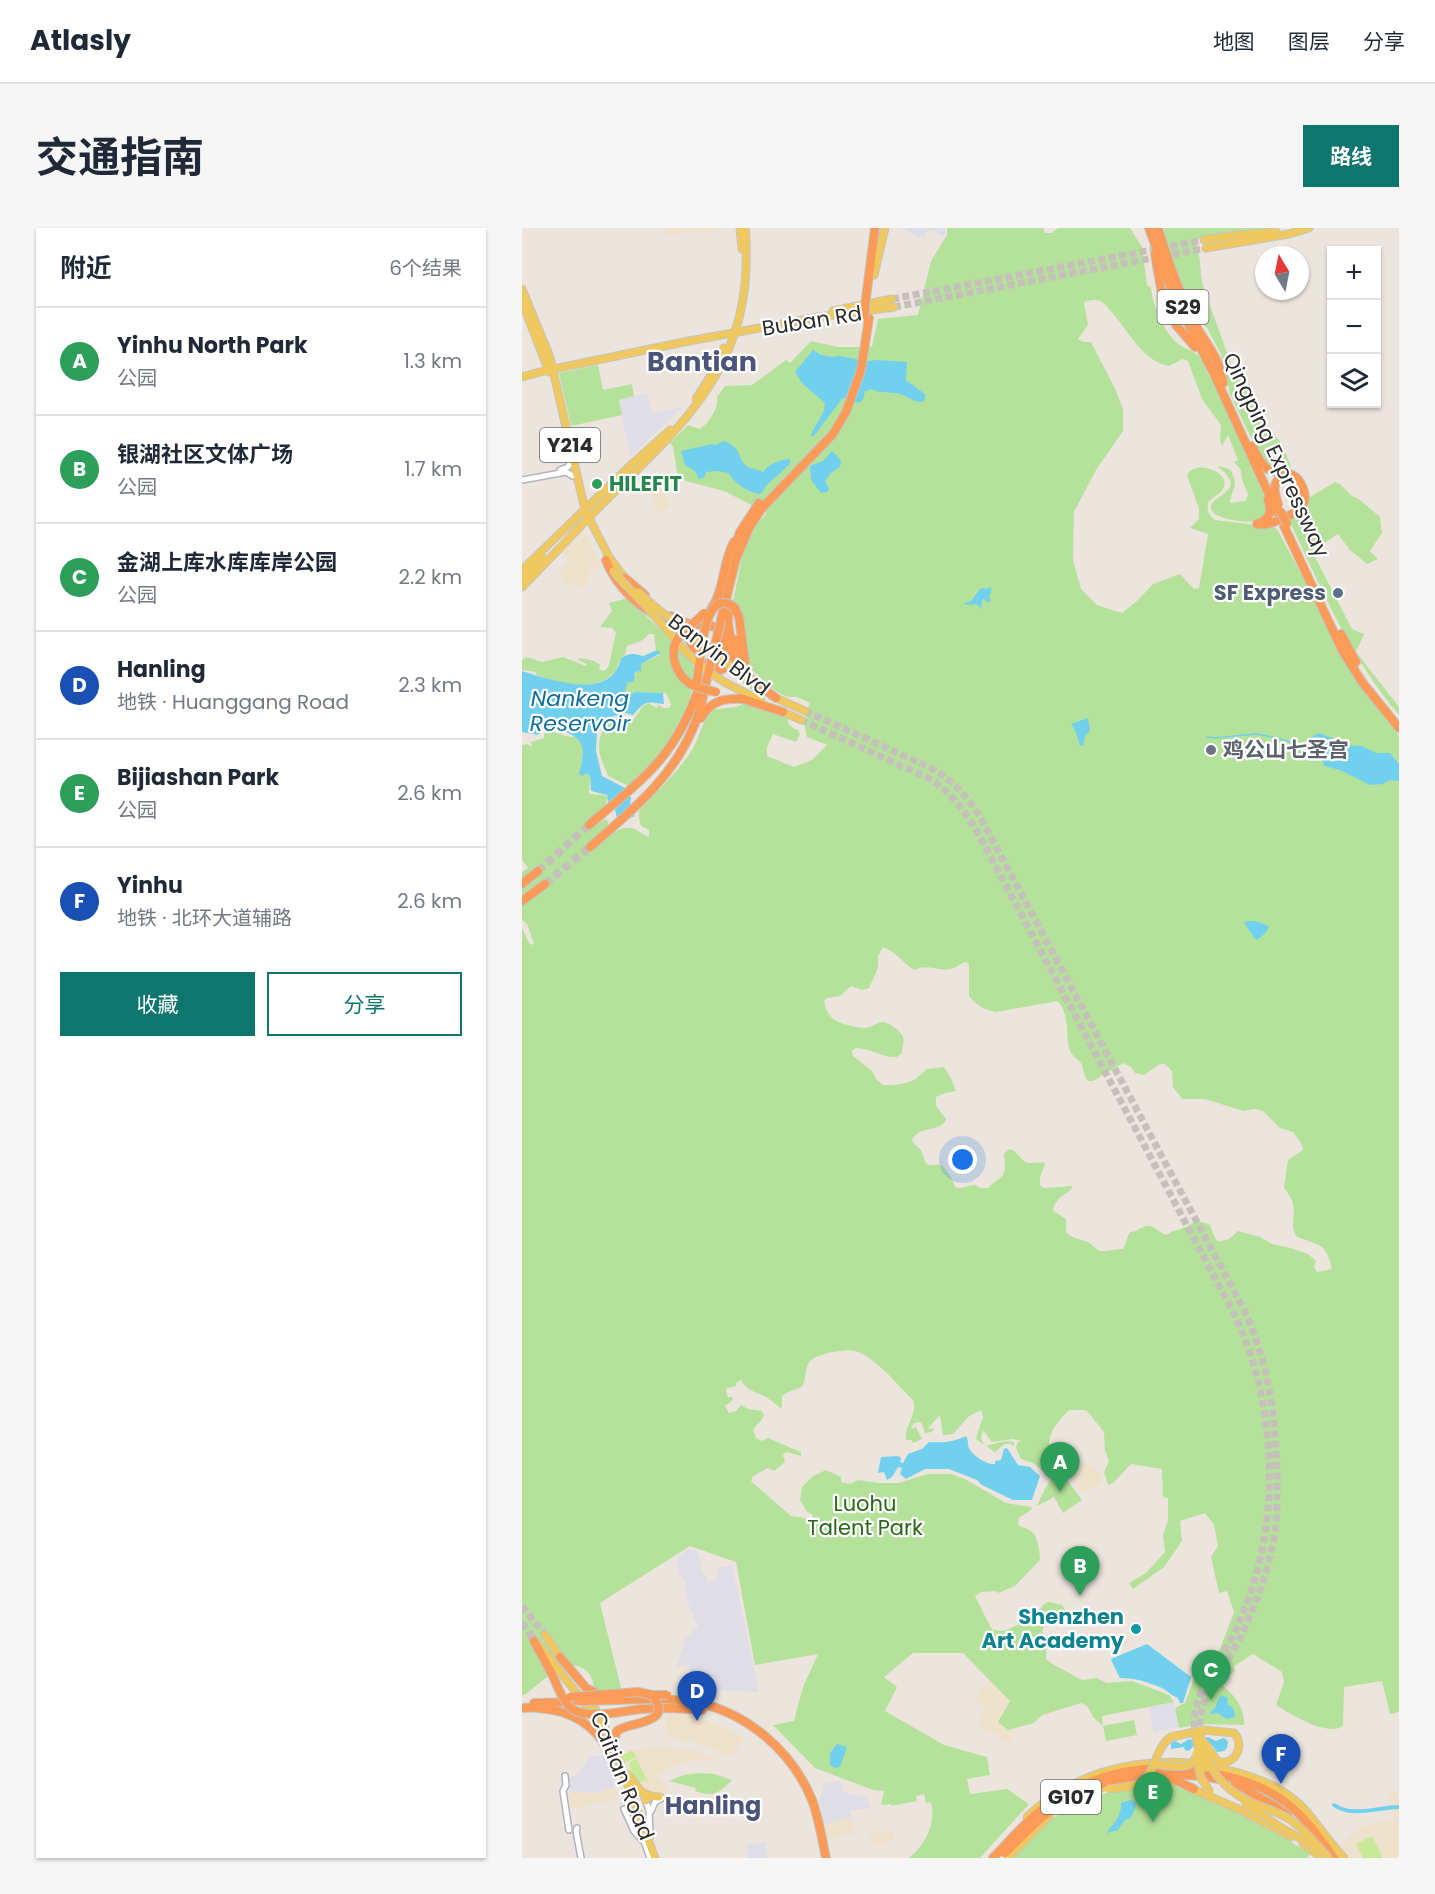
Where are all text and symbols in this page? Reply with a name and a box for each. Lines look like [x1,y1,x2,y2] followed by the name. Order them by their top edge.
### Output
[30,21,131,60] text: Atlasly
[1213,27,1255,56] text: 地图
[1288,27,1330,56] text: 图层
[1363,27,1405,56] text: 分享
[1303,125,1399,187] button: 路线
[36,128,204,187] text: 交通指南
[1255,246,1309,300] north arrow
[1327,246,1381,408] map controls
[1327,246,1381,300] button: +
[60,250,112,286] text: 附近
[389,254,462,282] text: 6个结果
[1158,290,1208,324] road number: S29
[760,298,864,343] street label: Buban Rd
[1327,300,1381,354] button: −
[117,330,307,361] text: Yinhu North Park
[647,343,757,380] district label: Bantian
[72,347,87,375] text: A
[403,347,462,375] text: 1.3 km
[1216,348,1337,562] street label: Qingping Expressway
[1327,354,1381,408] button: layers
[117,364,157,392] text: 公园
[540,428,600,462] road number: Y214
[117,439,293,470] text: 银湖社区文体广场
[73,455,86,483] text: B
[404,455,462,483] text: 1.7 km
[609,469,682,498] place label: HILEFIT
[117,473,157,501] text: 公园
[590,477,604,491] marker: HILEFIT
[117,547,337,578] text: 金湖上库水库库岸公园
[72,563,87,591] text: C
[399,563,462,591] text: 2.2 km
[1214,578,1326,607] place label: SF Express
[117,581,157,609] text: 公园
[1331,586,1345,600] marker: SF Express
[662,607,776,702] street label: Banyin Blvd
[117,654,206,685] text: Hanling
[72,671,87,699] text: D
[398,671,462,699] text: 2.3 km
[530,683,631,739] water label: Nankeng Reservoir
[117,688,349,716] text: 地铁 · Huanggang Road
[1223,735,1349,764] place label: 鸡公山七圣宫
[1204,743,1218,757] marker: 鸡公山七圣宫
[117,762,279,793] text: Bijiashan Park
[74,779,85,807] text: E
[397,779,462,807] text: 2.6 km
[117,796,157,824] text: 公园
[117,870,183,901] text: Yinhu
[74,887,85,915] text: F
[397,887,462,915] text: 2.6 km
[117,904,292,932] text: 地铁 · 北环大道辅路
[60,972,255,1036] button: 收藏
[267,972,462,1036] button: 分享
[948,1145,977,1174] your location
[1040,1442,1080,1492] pin: A
[807,1489,923,1542] park label: Luohu Talent Park
[1060,1546,1100,1596] pin: B
[981,1602,1125,1655] place label: Shenzhen Art Academy
[1129,1622,1143,1636] marker: Shenzhen Art Academy
[1192,1650,1230,1700] pin: C
[678,1672,717,1721] pin: D
[584,1707,661,1844] street label: Caitian Road
[1262,1734,1300,1784] pin: F
[1134,1772,1172,1822] pin: E
[1041,1780,1101,1814] road number: G107
[665,1789,761,1822] district label: Hanling

